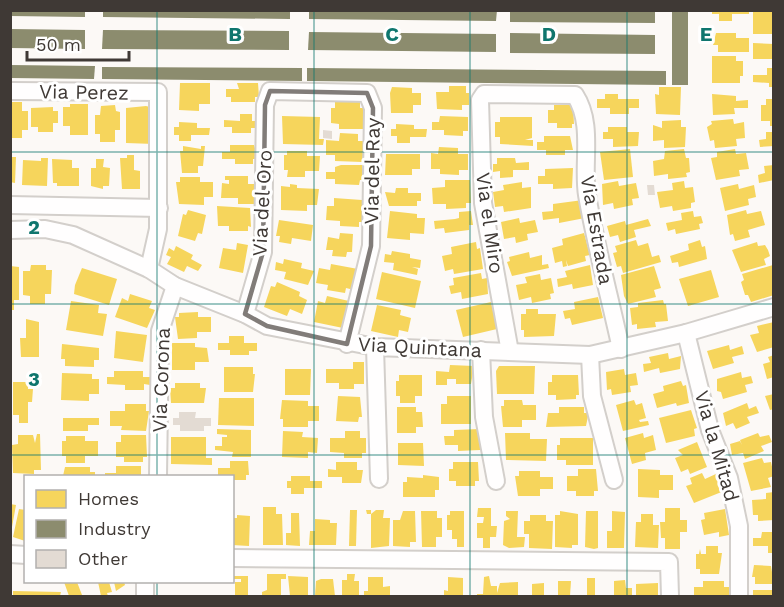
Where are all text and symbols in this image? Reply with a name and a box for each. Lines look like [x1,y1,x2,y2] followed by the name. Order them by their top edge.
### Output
[228,22,242,46] text: B
[385,22,399,46] text: C
[542,22,556,46] text: D
[700,22,712,46] text: E
[27,24,129,62] scale bar
[36,34,81,55] text: 50 m
[39,79,129,105] street label: Via Perez
[359,117,385,225] street label: Via del Ray
[247,149,277,257] street label: Via del Oro
[471,171,509,275] street label: Via el Miro
[576,173,618,287] street label: Via Estrada
[28,215,40,239] text: 2
[147,327,175,433] street label: Via Corona
[357,332,483,362] street label: Via Quintana
[28,367,40,391] text: 3
[690,388,744,504] street label: Via la Mitad
[24,475,234,583] legend
[78,488,139,509] text: Homes
[78,518,151,539] text: Industry
[78,548,128,569] text: Other

